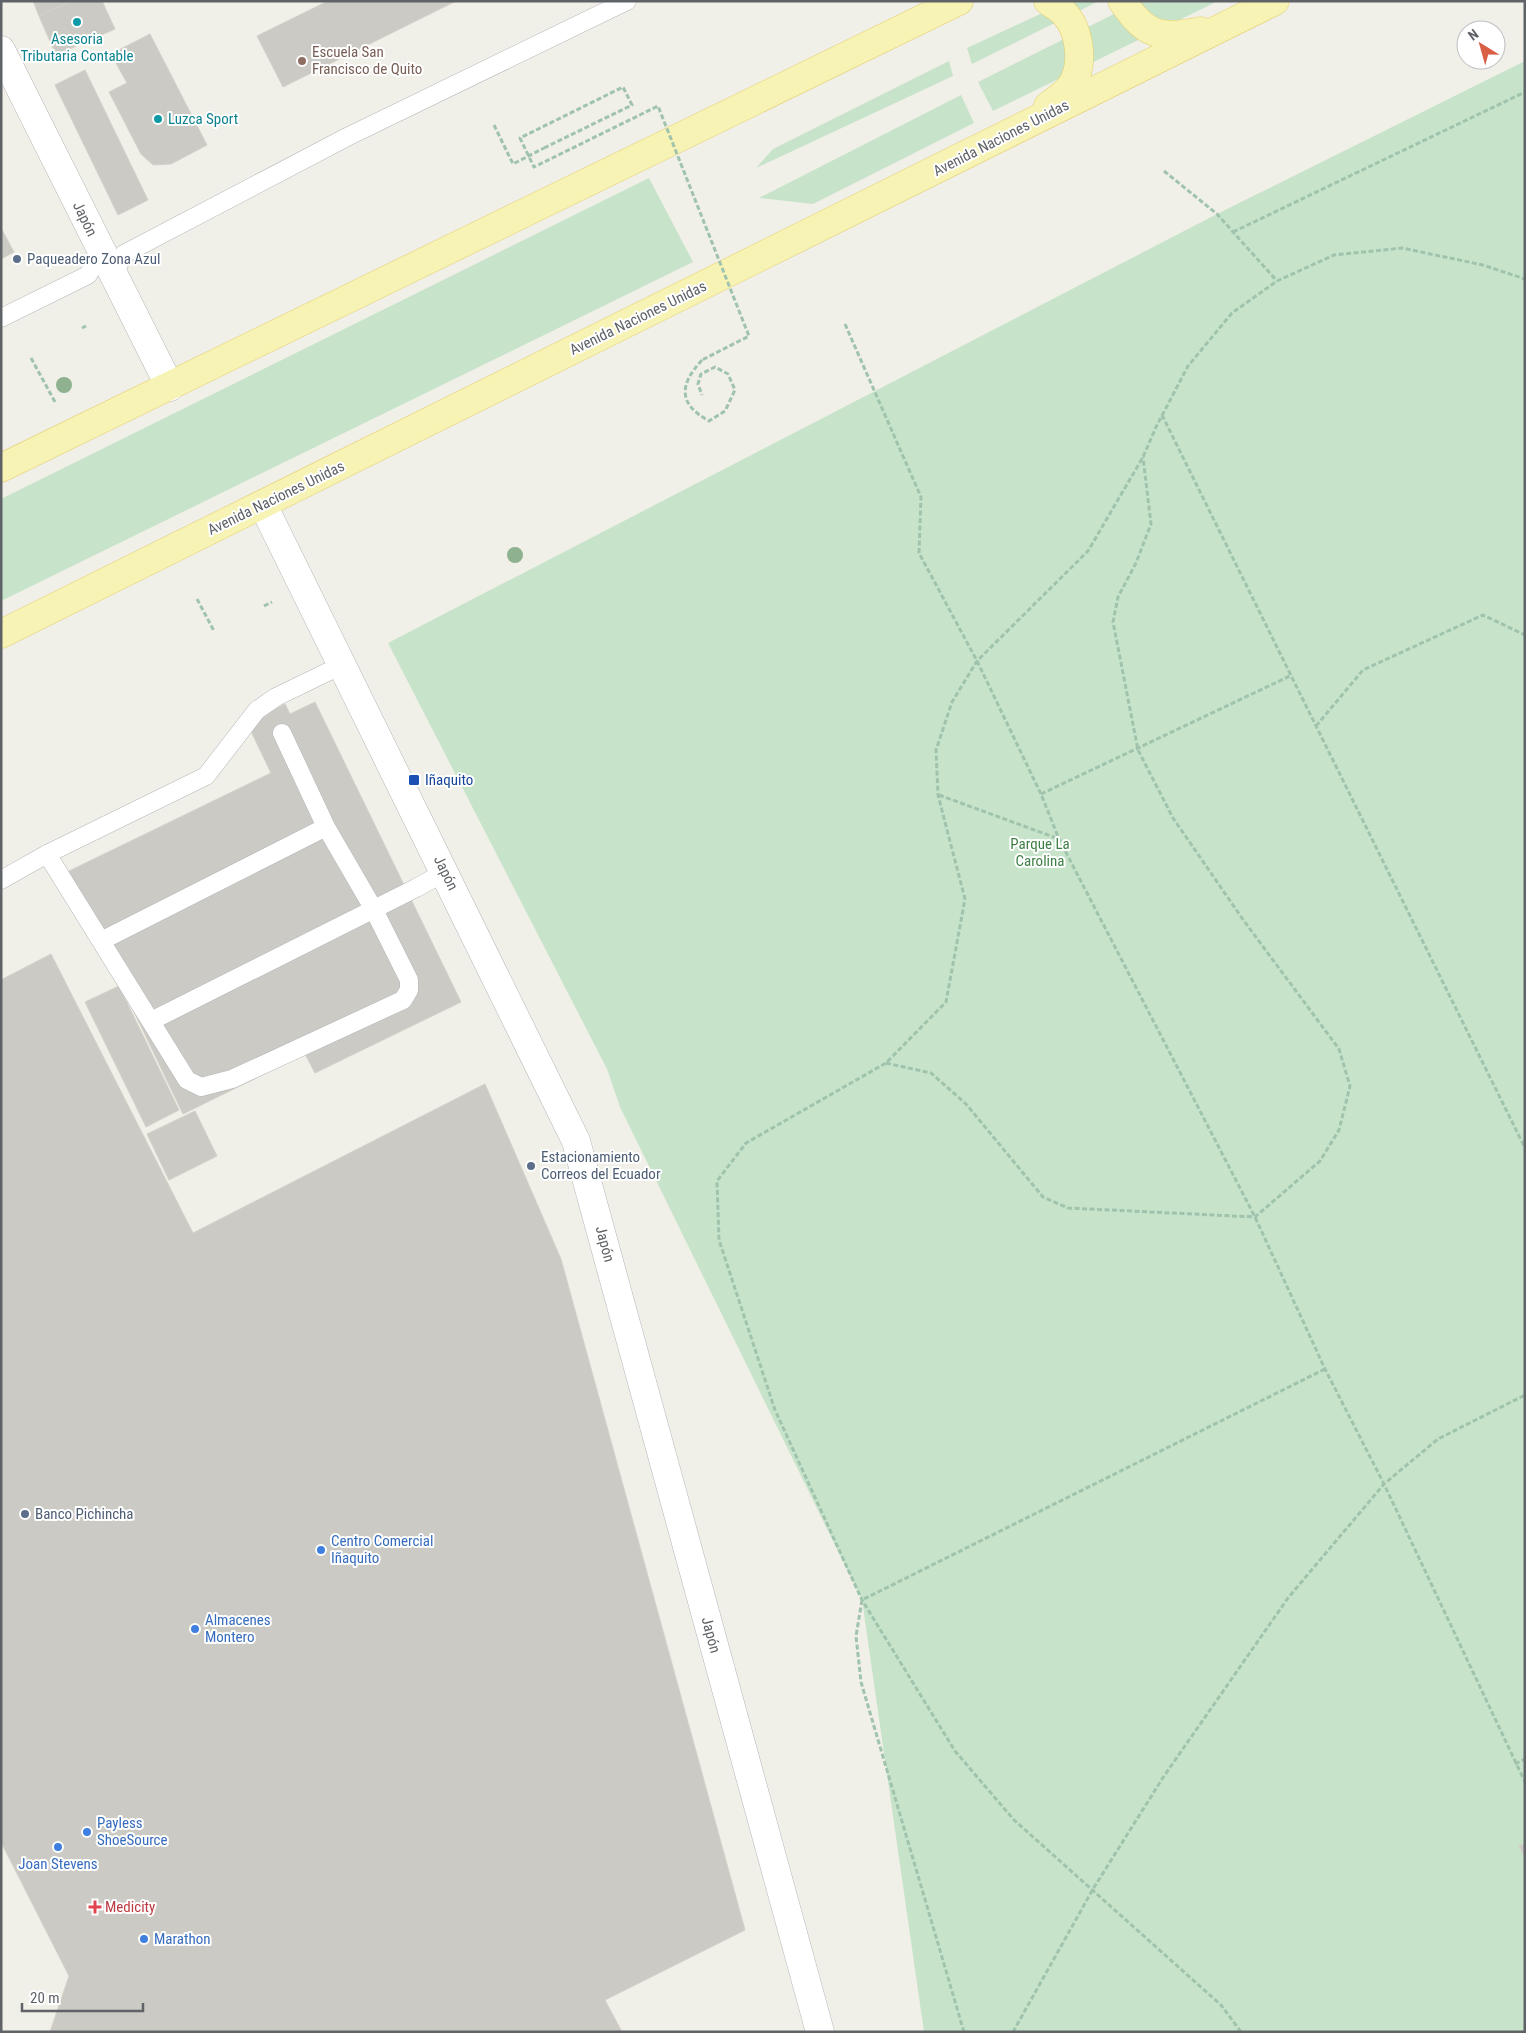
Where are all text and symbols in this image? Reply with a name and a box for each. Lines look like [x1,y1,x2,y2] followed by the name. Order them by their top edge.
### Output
[71,16,83,28] marker: Asesoria Tributaria Contable
[1456,20,1506,70] north arrow
[1465,26,1481,44] text: N
[21,30,133,65] place label: Asesoria Tributaria Contable
[312,43,422,78] place label: Escuela San Francisco de Quito
[296,55,308,67] marker: Escuela San Francisco de Quito
[930,96,1072,180] street label: Avenida Naciones Unidas
[168,110,238,128] place label: Luzca Sport
[152,113,164,125] marker: Luzca Sport
[69,199,101,239] street label: Japón
[27,250,160,268] place label: Paqueadero Zona Azul
[11,253,23,265] marker: Paqueadero Zona Azul
[567,277,709,359] street label: Avenida Naciones Unidas
[205,457,347,539] street label: Avenida Naciones Unidas
[425,771,473,789] place label: Iñaquito
[407,773,421,787] marker: Iñaquito
[1010,835,1070,870] park label: Parque La Carolina
[430,853,462,893] street label: Japón
[541,1148,661,1183] place label: Estacionamiento Correos del Ecuador
[525,1160,537,1172] marker: Estacionamiento Correos del Ecuador
[592,1224,618,1264] street label: Japón
[35,1505,134,1523] place label: Banco Pichincha
[19,1508,31,1520] marker: Banco Pichincha
[331,1532,433,1567] place label: Centro Comercial Iñaquito
[315,1544,327,1556] marker: Centro Comercial Iñaquito
[205,1611,271,1646] place label: Almacenes Montero
[698,1615,724,1655] street label: Japón
[189,1623,201,1635] marker: Almacenes Montero
[97,1814,168,1849] place label: Payless ShoeSource
[81,1826,93,1838] marker: Payless ShoeSource
[52,1841,64,1853] marker: Joan Stevens
[18,1855,98,1873] place label: Joan Stevens
[105,1898,155,1916] place label: Medicity
[89,1901,101,1913] marker: Medicity
[154,1930,210,1948] place label: Marathon
[138,1933,150,1945] marker: Marathon
[22,1980,144,2012] scale bar
[30,1989,60,2007] text: 20 m

